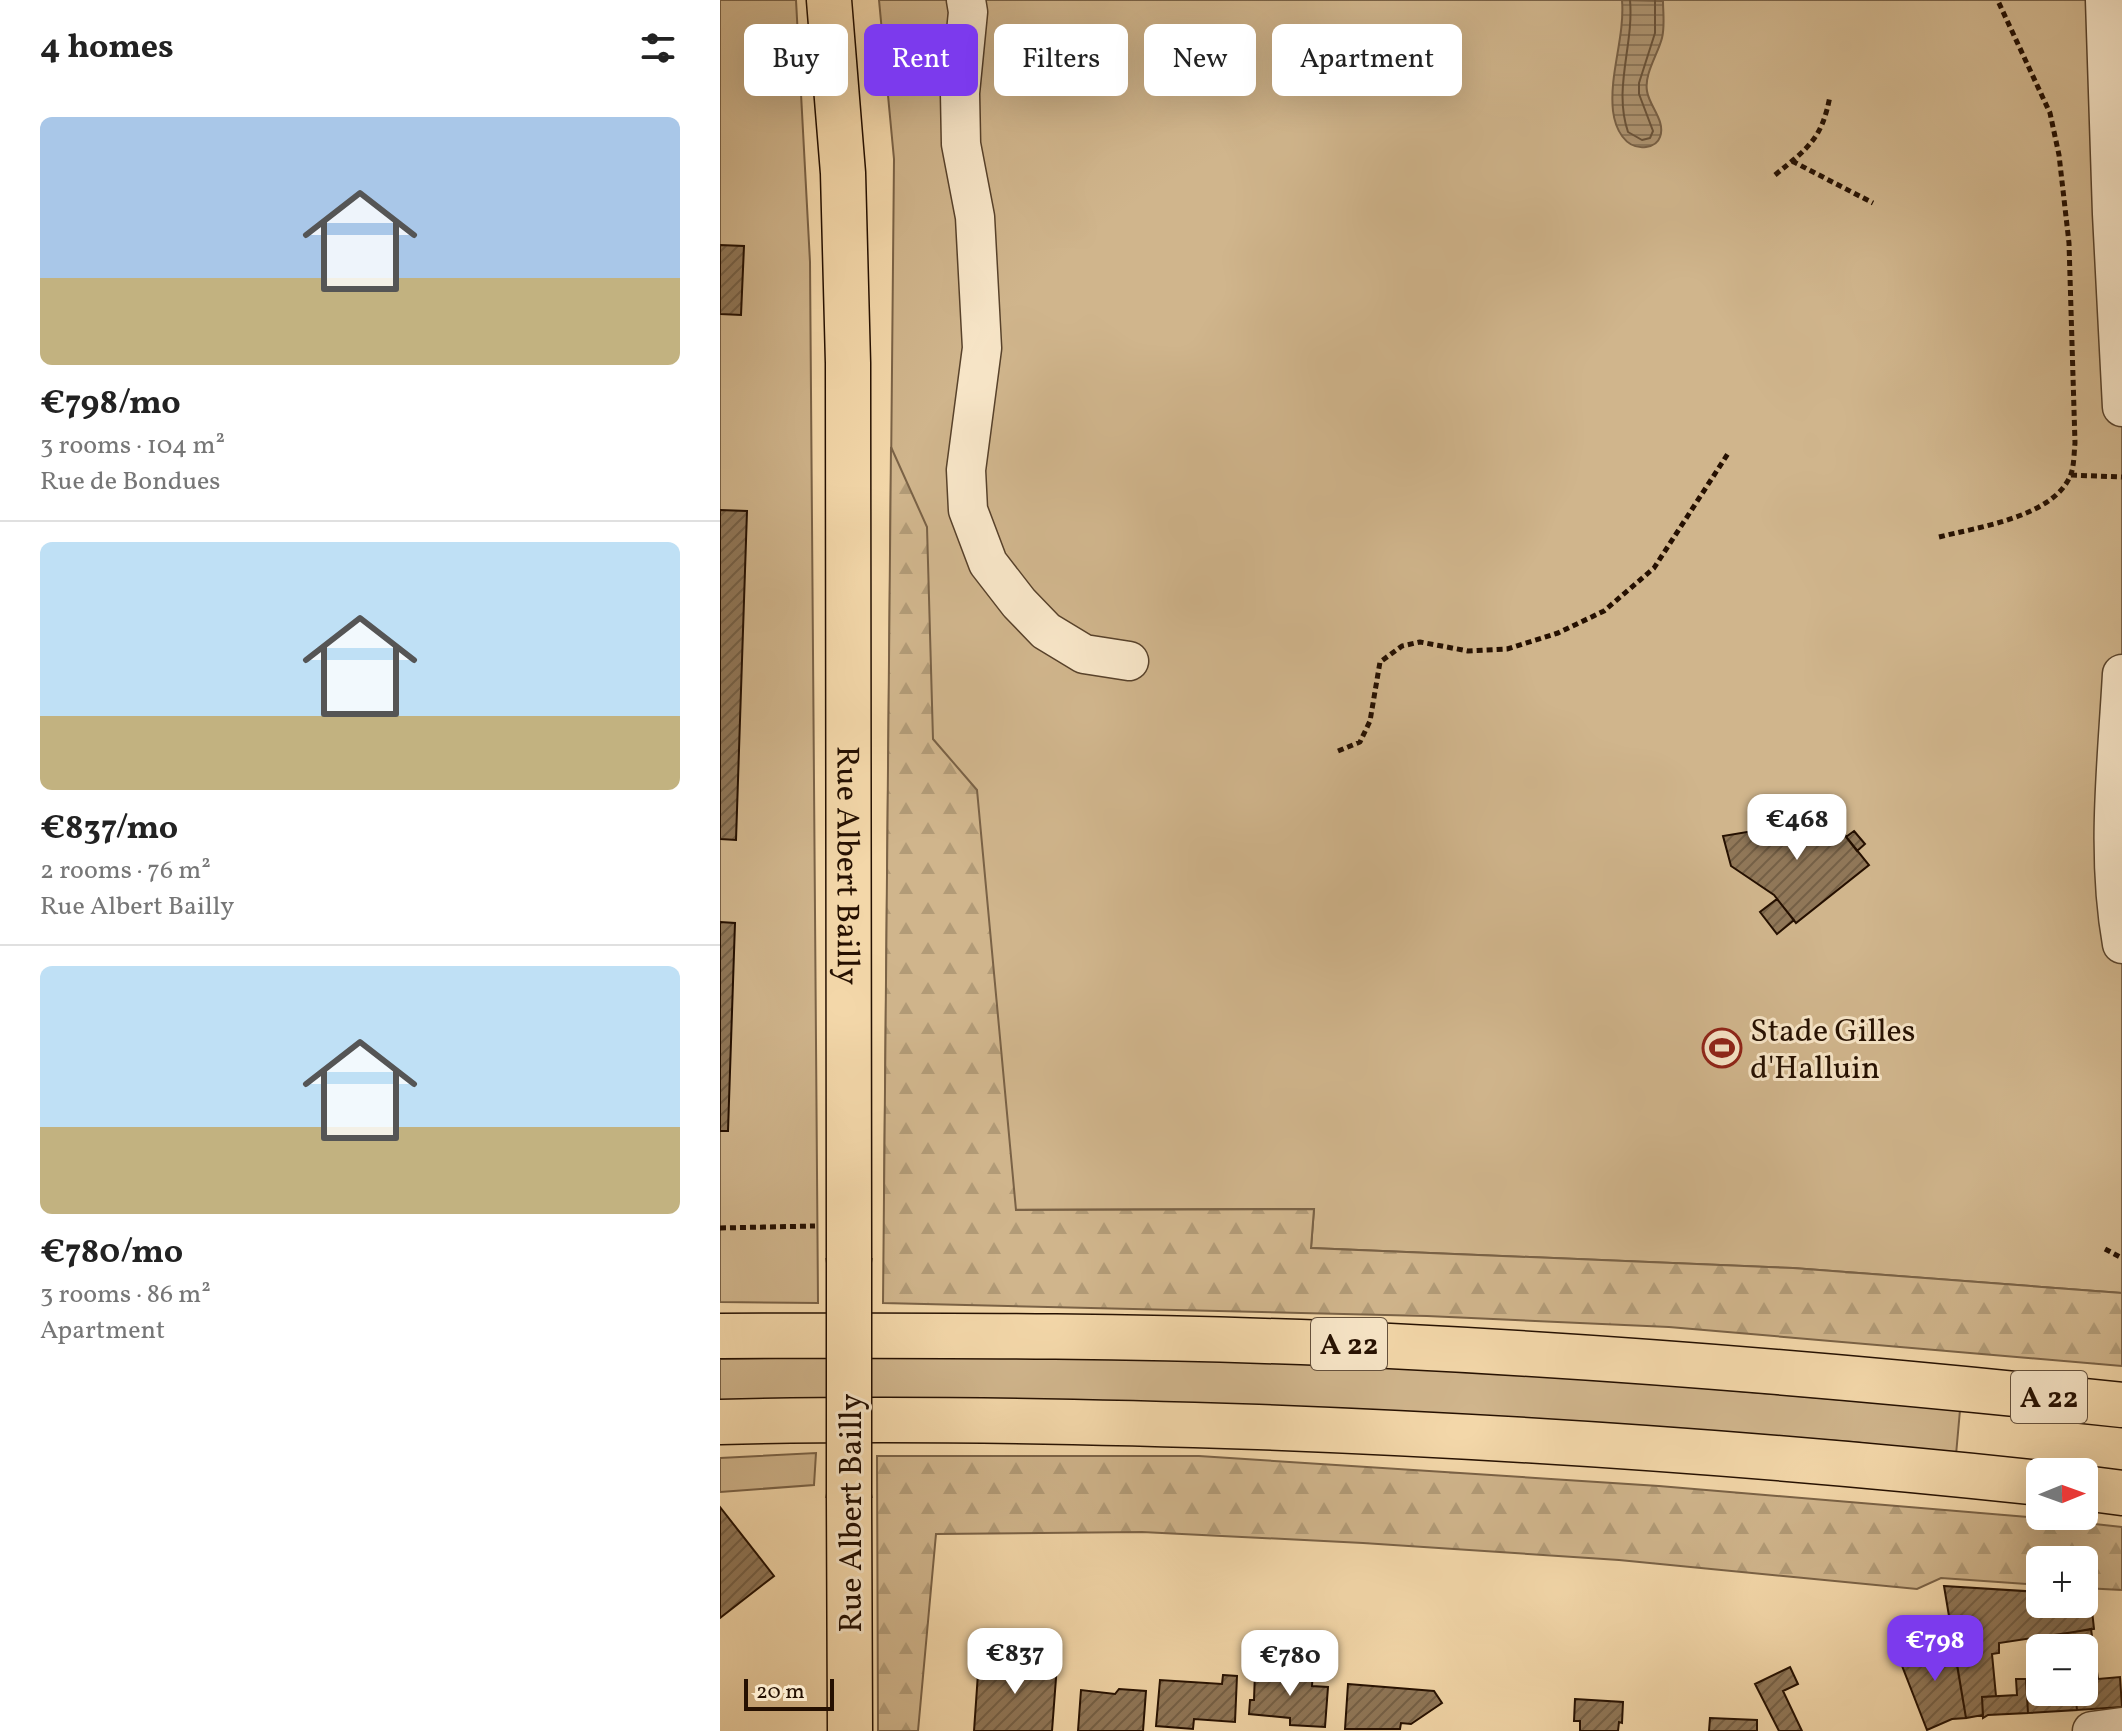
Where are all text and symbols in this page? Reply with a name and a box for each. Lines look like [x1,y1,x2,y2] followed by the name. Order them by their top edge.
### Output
[744,24,848,96] chip: Buy
[864,24,978,96] chip: Rent
[994,24,1128,96] chip: Filters
[1144,24,1256,96] chip: New
[1272,24,1462,96] chip: Apartment
[40,25,174,72] text: 4 homes
[636,26,680,70] icon: filters
[288,169,432,313] icon: home
[40,381,181,428] text: €798/mo
[40,428,225,464] text: 3 rooms · 104 m²
[40,464,221,500] text: Rue de Bondues
[288,594,432,738] icon: home
[823,746,868,985] street label: Rue Albert Bailly
[1750,794,1844,862] pin: €468
[1765,802,1829,838] text: €468
[40,806,178,853] text: €837/mo
[40,853,211,889] text: 2 rooms · 76 m²
[40,889,234,925] text: Rue Albert Bailly
[1750,1011,1915,1092] place label: Stade Gilles d'Halluin
[288,1018,432,1162] icon: home
[1701,1027,1743,1069] sports icon: Stade Gilles d'Halluin
[40,1230,183,1277] text: €780/mo
[40,1277,211,1313] text: 3 rooms · 86 m²
[40,1313,165,1349] text: Apartment
[1311,1318,1387,1370] road number: A 22
[2011,1371,2087,1423] road number: A 22
[831,1393,875,1633] street label: Rue Albert Bailly
[2026,1458,2098,1530] north arrow
[2026,1458,2098,1706] map controls
[2026,1546,2098,1618] button: +
[1888,1615,1982,1683] pin: €798
[1905,1623,1965,1659] text: €798
[968,1628,1062,1696] pin: €837
[1243,1630,1337,1698] pin: €780
[2026,1634,2098,1706] button: −
[985,1636,1045,1672] text: €837
[1259,1638,1321,1674] text: €780
[744,1675,834,1711] scale bar
[756,1677,805,1708] text: 20 m

